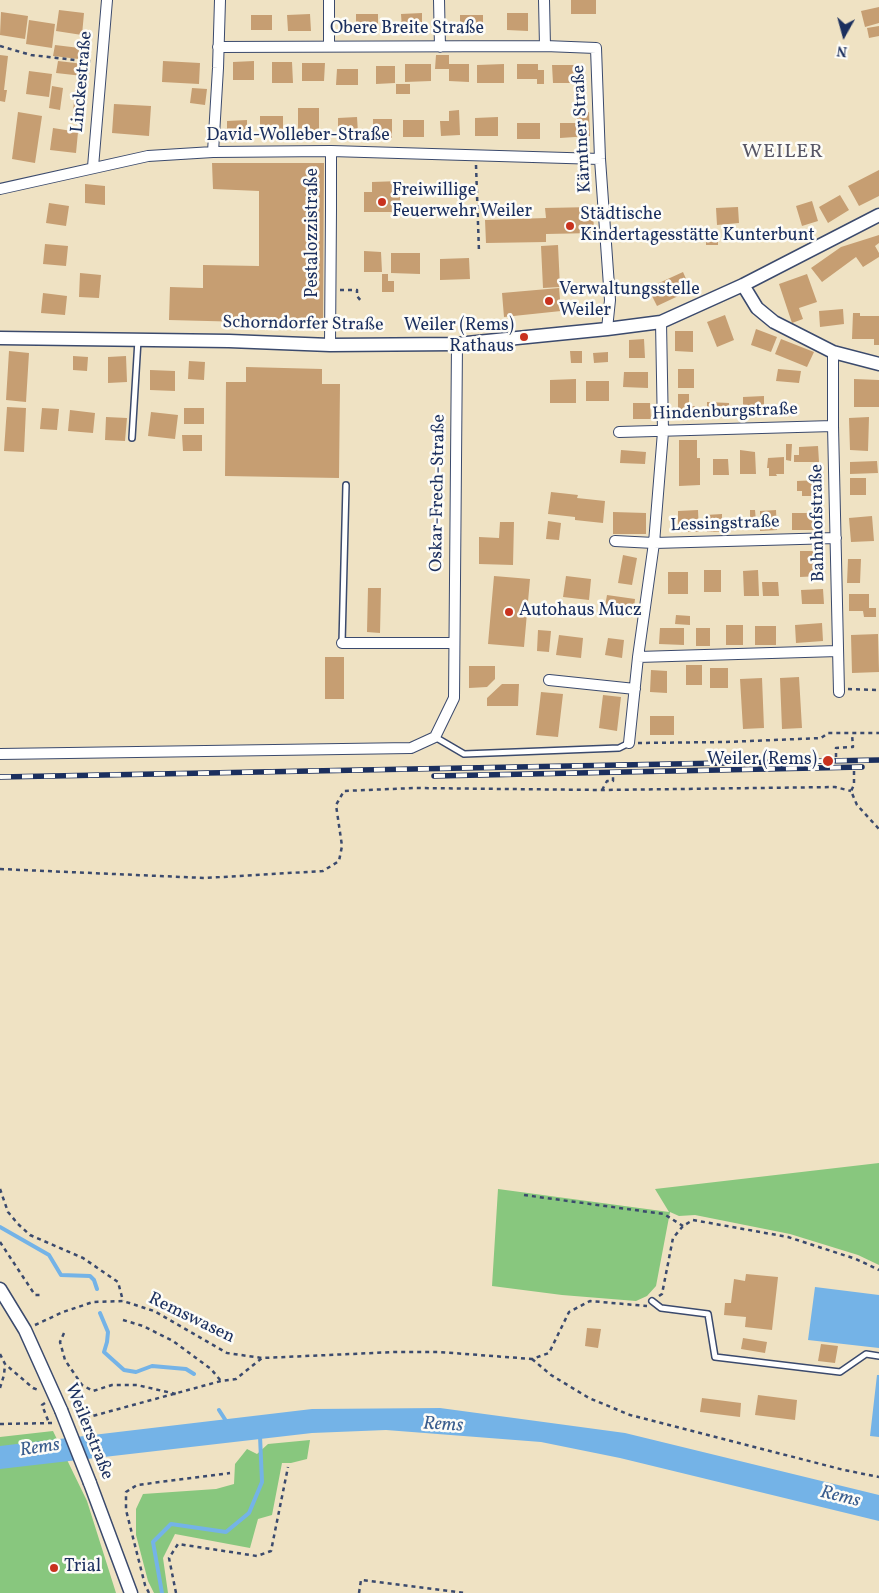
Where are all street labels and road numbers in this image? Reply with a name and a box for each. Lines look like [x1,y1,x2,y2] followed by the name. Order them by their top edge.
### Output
[330,19,484,41] street label: Obere Breite Straße
[68,30,98,134] street label: Linckestraße
[569,64,597,194] street label: Kärntner Straße
[206,126,390,148] street label: David-Wolleber-Straße
[303,168,325,298] street label: Pestalozzistraße
[222,313,384,337] street label: Schorndorfer Straße
[652,400,798,426] street label: Hindenburgstraße
[427,414,451,572] street label: Oskar-Frech-Straße
[807,464,831,582] street label: Bahnhofstraße
[670,512,780,538] street label: Lessingstraße
[144,1289,238,1349] street label: Remswasen
[59,1381,117,1483] street label: Weilerstraße

